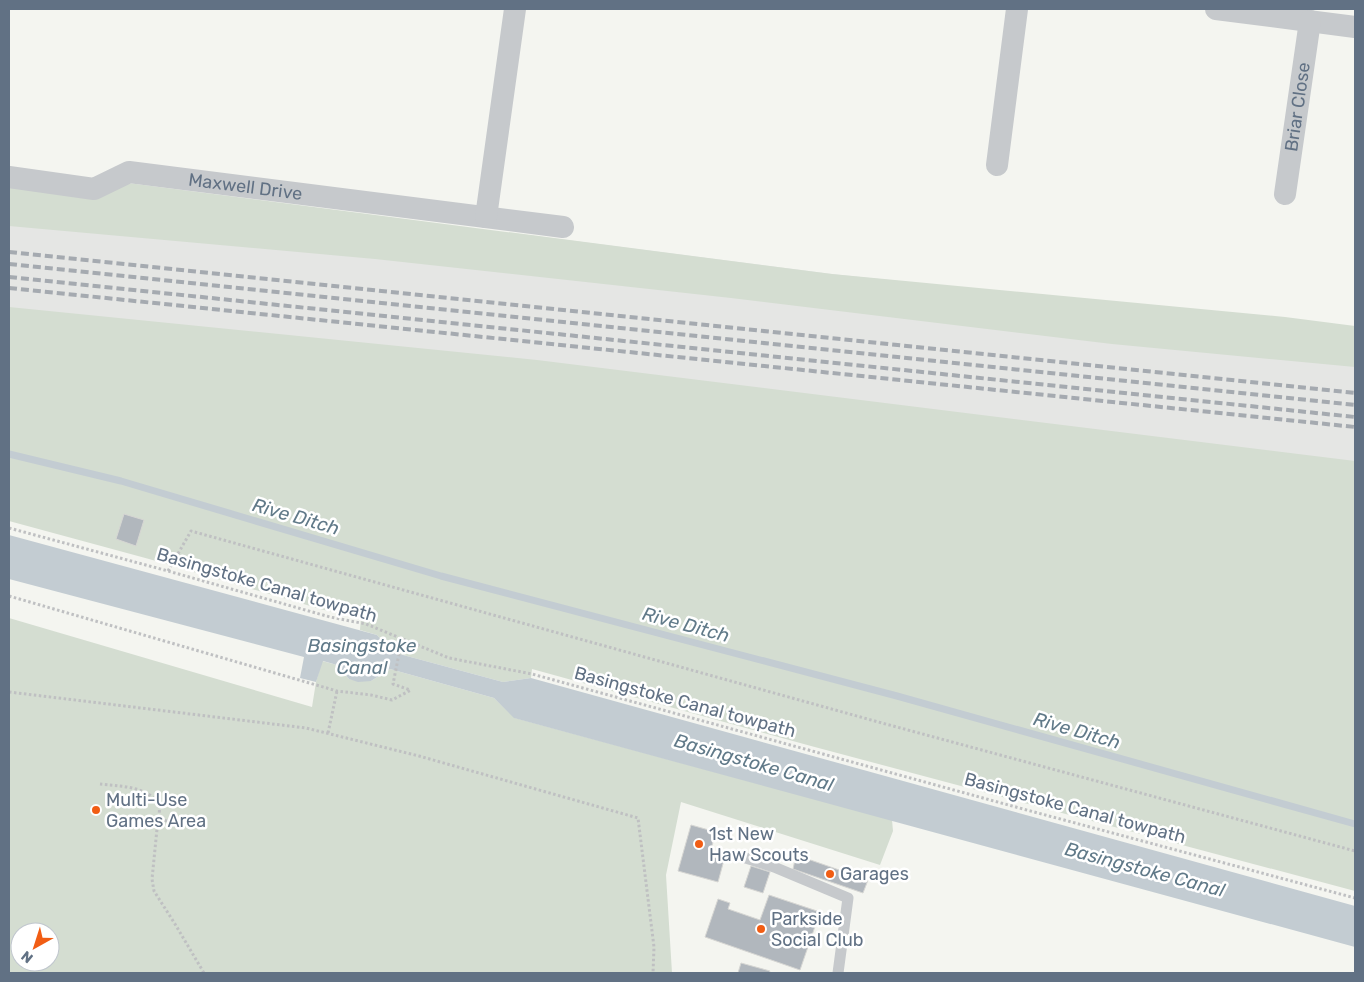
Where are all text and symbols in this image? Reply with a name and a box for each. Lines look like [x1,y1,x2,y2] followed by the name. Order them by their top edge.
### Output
[1280,61,1315,153] street label: Briar Close
[187,169,304,205] street label: Maxwell Drive
[250,493,342,540] water label: Rive Ditch
[154,543,380,627] street label: Basingstoke Canal towpath
[640,602,732,647] water label: Rive Ditch
[308,634,417,679] water label: Basingstoke Canal
[572,662,798,742] street label: Basingstoke Canal towpath
[1031,707,1123,754] water label: Rive Ditch
[672,729,836,796] water label: Basingstoke Canal
[962,768,1188,848] street label: Basingstoke Canal towpath
[106,789,206,832] place label: Multi-Use Games Area
[90,804,102,816] marker: Multi-Use Games Area
[709,823,809,866] place label: 1st New Haw Scouts
[1062,837,1228,902] water label: Basingstoke Canal
[693,838,705,850] marker: 1st New Haw Scouts
[840,863,909,885] place label: Garages
[824,868,836,880] marker: Garages
[771,908,863,951] place label: Parkside Social Club
[10,922,60,972] north arrow
[755,923,767,935] marker: Parkside Social Club
[18,947,36,966] text: N

